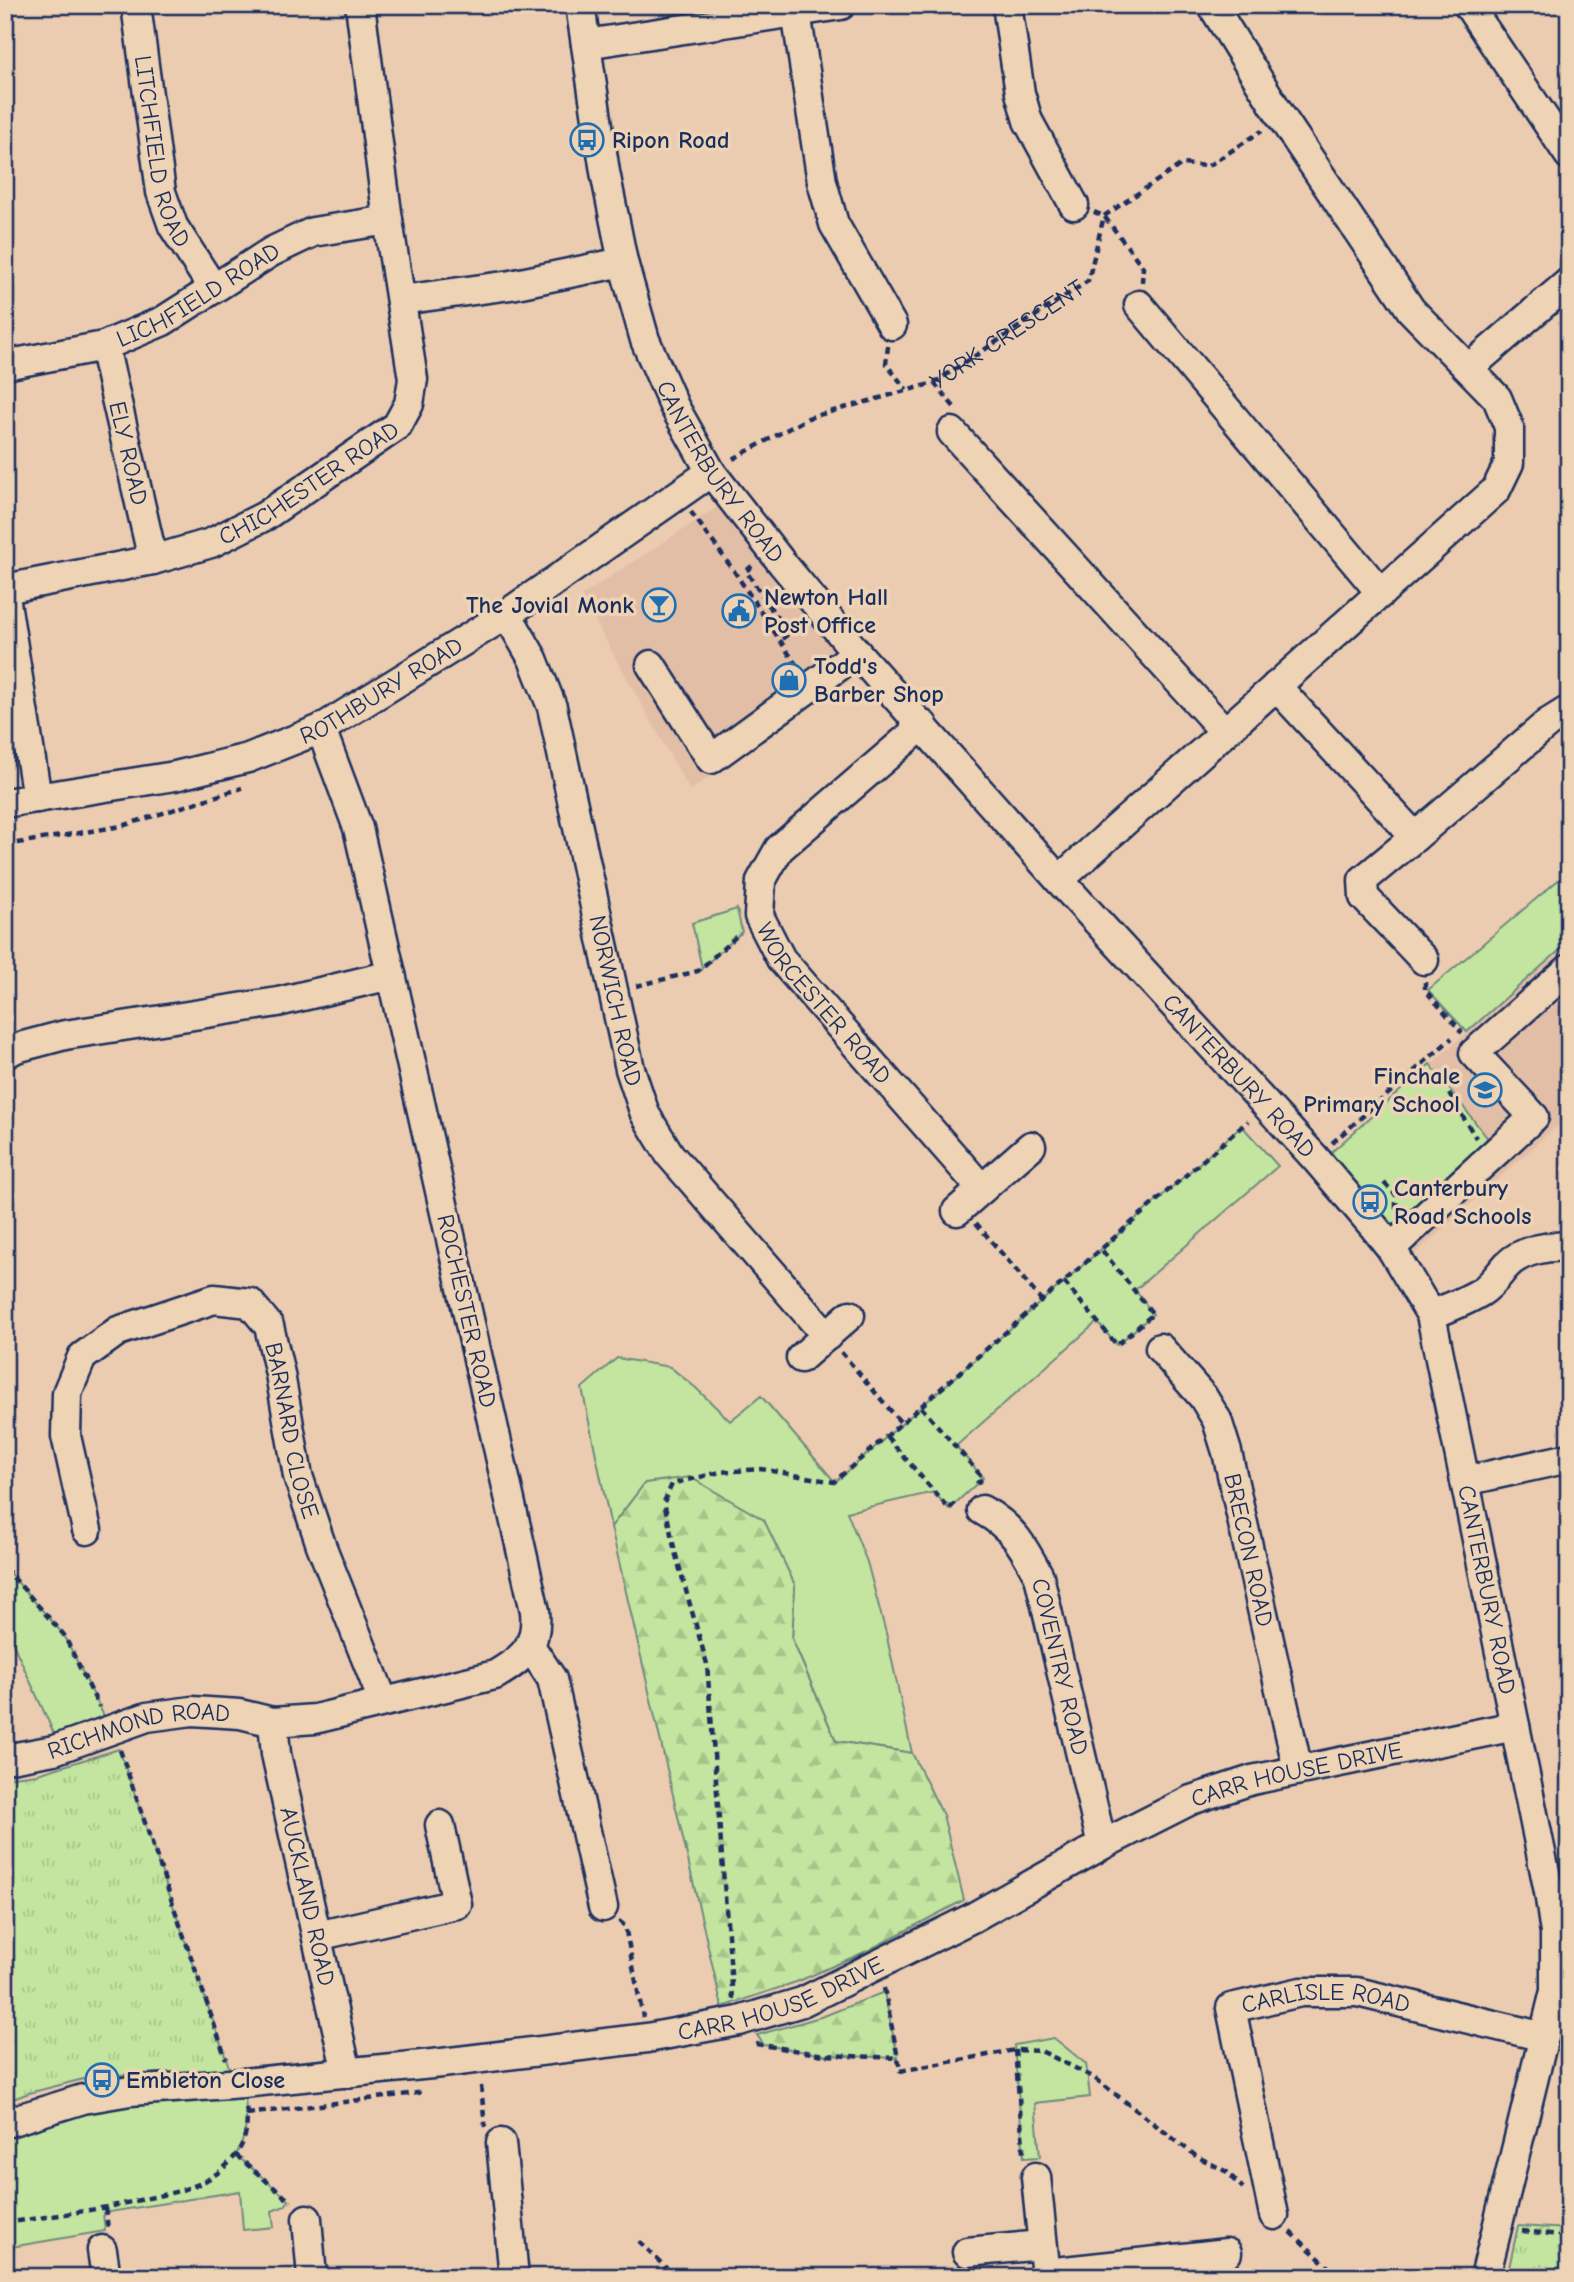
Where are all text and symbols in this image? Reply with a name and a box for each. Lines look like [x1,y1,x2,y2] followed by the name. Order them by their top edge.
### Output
[129,53,197,252] street label: LITCHFIELD ROAD
[568,121,606,159] bus stop icon: Ripon Road
[612,126,729,154] place label: Ripon Road
[112,236,285,353] street label: LICHFIELD ROAD
[925,273,1090,396] street label: YORK CRESCENT
[651,376,790,568] street label: CANTERBURY ROAD
[103,399,154,508] street label: ELY ROAD
[214,415,404,551] street label: CHICHESTER ROAD
[764,583,888,639] place label: Newton Hall Post Office
[640,586,678,624] bar icon: The Jovial Monk
[466,591,634,619] place label: The Jovial Monk
[720,592,758,630] public building icon: Newton Hall Post Office
[296,631,468,750] street label: ROTHBURY ROAD
[814,652,944,708] place label: Todd's Barber Shop
[770,661,808,699] shop icon: Todd's Barber Shop
[583,913,649,1090] street label: NORWICH ROAD
[751,918,898,1089] street label: WORCESTER ROAD
[1157,988,1322,1163] street label: CANTERBURY ROAD
[1303,1062,1460,1118] place label: Finchale Primary School
[1466,1071,1504,1109] school or university icon: Finchale Primary School
[1394,1174,1531,1230] place label: Canterbury Road Schools
[1351,1183,1389,1221] bus stop icon: Canterbury Road Schools
[431,1212,503,1410] street label: ROCHESTER ROAD
[259,1340,325,1522] street label: BARNARD CLOSE
[1218,1471,1280,1629] street label: BRECON ROAD
[1452,1483,1522,1697] street label: CANTERBURY ROAD
[1026,1576,1094,1758] street label: COVENTRY ROAD
[44,1697,231,1765] street label: RICHMOND ROAD
[1187,1735,1405,1813] street label: CARR HOUSE DRIVE
[274,1804,341,1988] street label: AUCKLAND ROAD
[675,1950,888,2046] street label: CARR HOUSE DRIVE
[1239,1977,1413,2019] street label: CARLISLE ROAD
[83,2061,121,2099] bus stop icon: Embleton Close
[126,2066,285,2094] place label: Embleton Close

